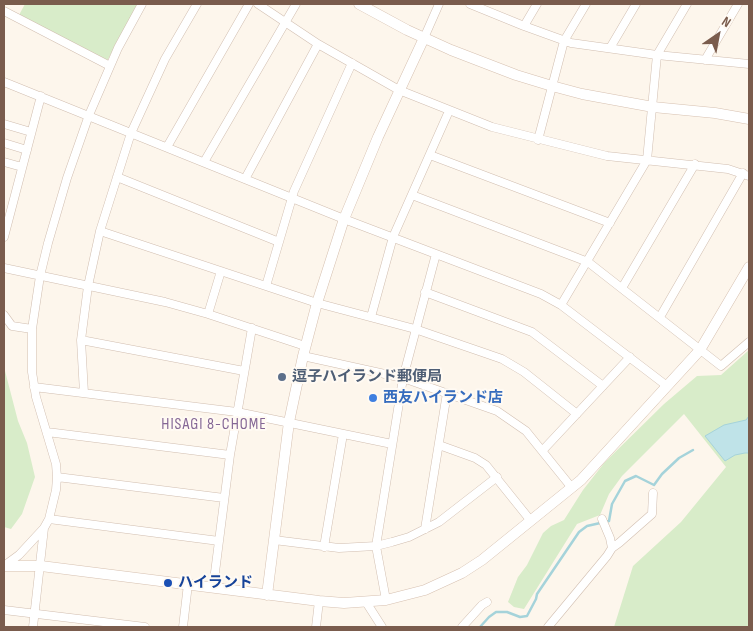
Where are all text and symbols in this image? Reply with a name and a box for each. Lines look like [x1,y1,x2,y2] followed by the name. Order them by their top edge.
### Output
[693,10,743,60] north arrow
[719,13,734,31] text: N
[292,368,442,386] place label: 逗子ハイランド郵便局
[276,371,288,383] marker: 逗子ハイランド郵便局
[383,389,503,407] place label: 西友ハイランド店
[367,392,379,404] marker: 西友ハイランド店
[160,415,268,435] district label: HISAGI 8-CHOME
[178,574,253,592] place label: ハイランド
[162,577,174,589] marker: ハイランド

